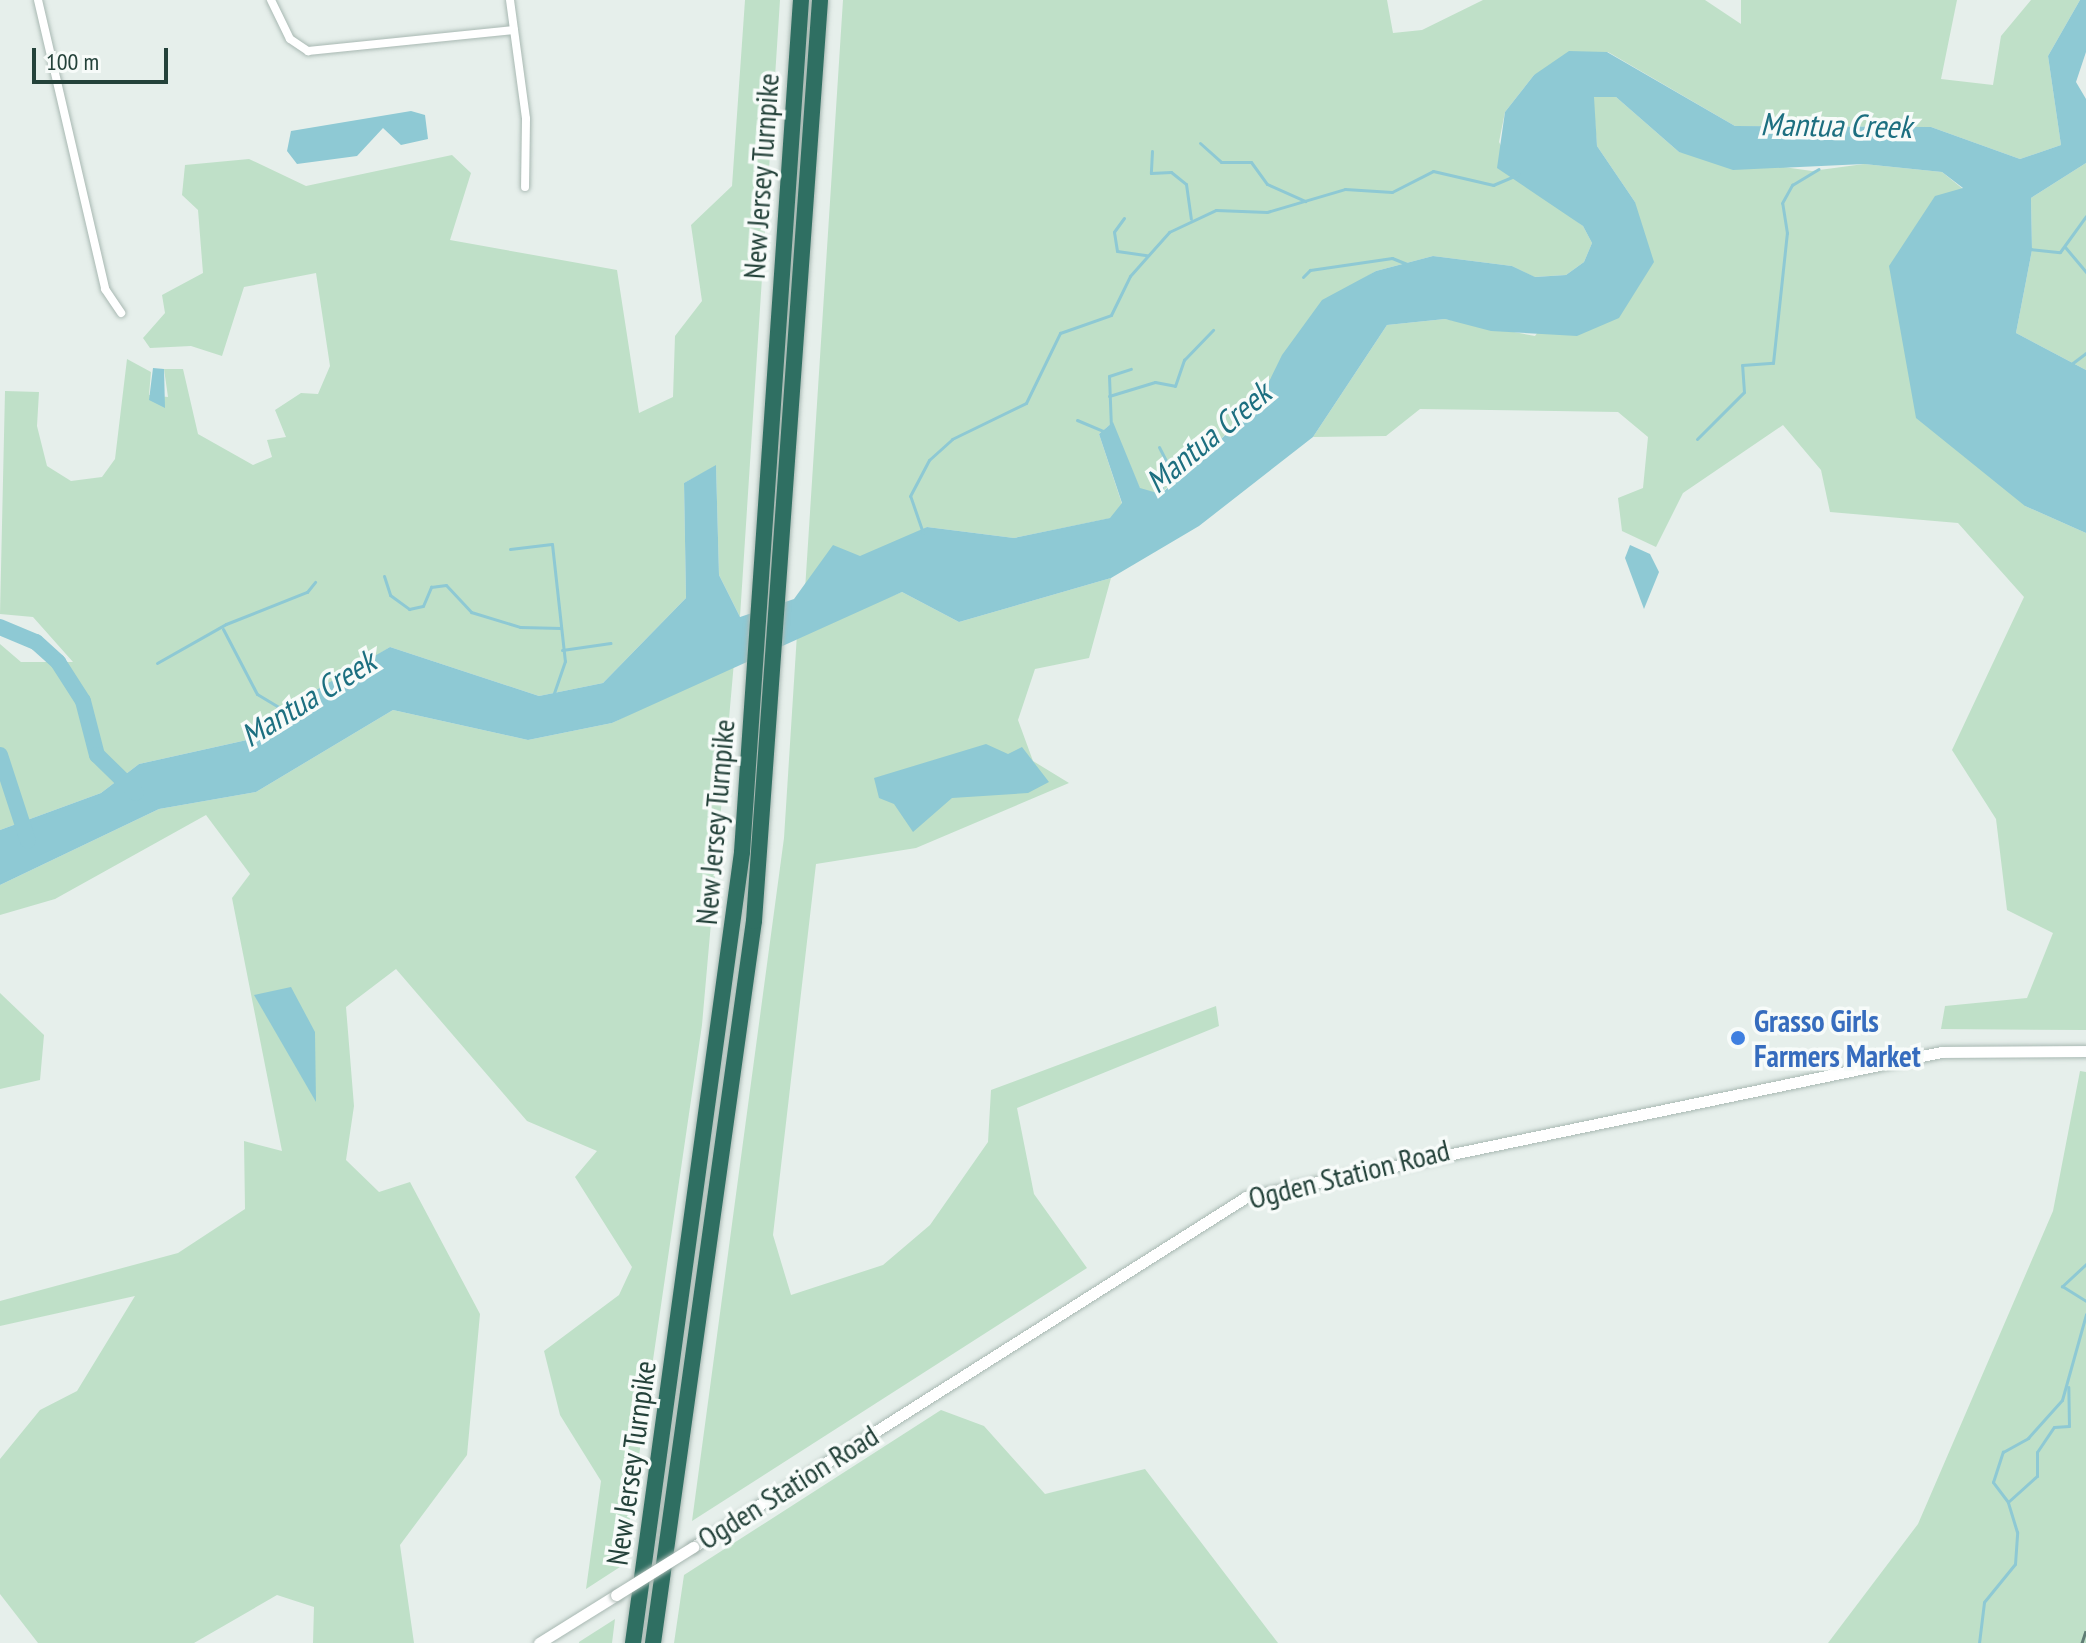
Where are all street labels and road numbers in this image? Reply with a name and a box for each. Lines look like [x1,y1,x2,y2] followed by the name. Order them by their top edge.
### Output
[736,71,786,281] street label: New Jersey Turnpike
[688,717,742,927] street label: New Jersey Turnpike
[1245,1132,1453,1216] street label: Ogden Station Road
[599,1357,663,1569] street label: New Jersey Turnpike
[691,1417,885,1557] street label: Ogden Station Road

